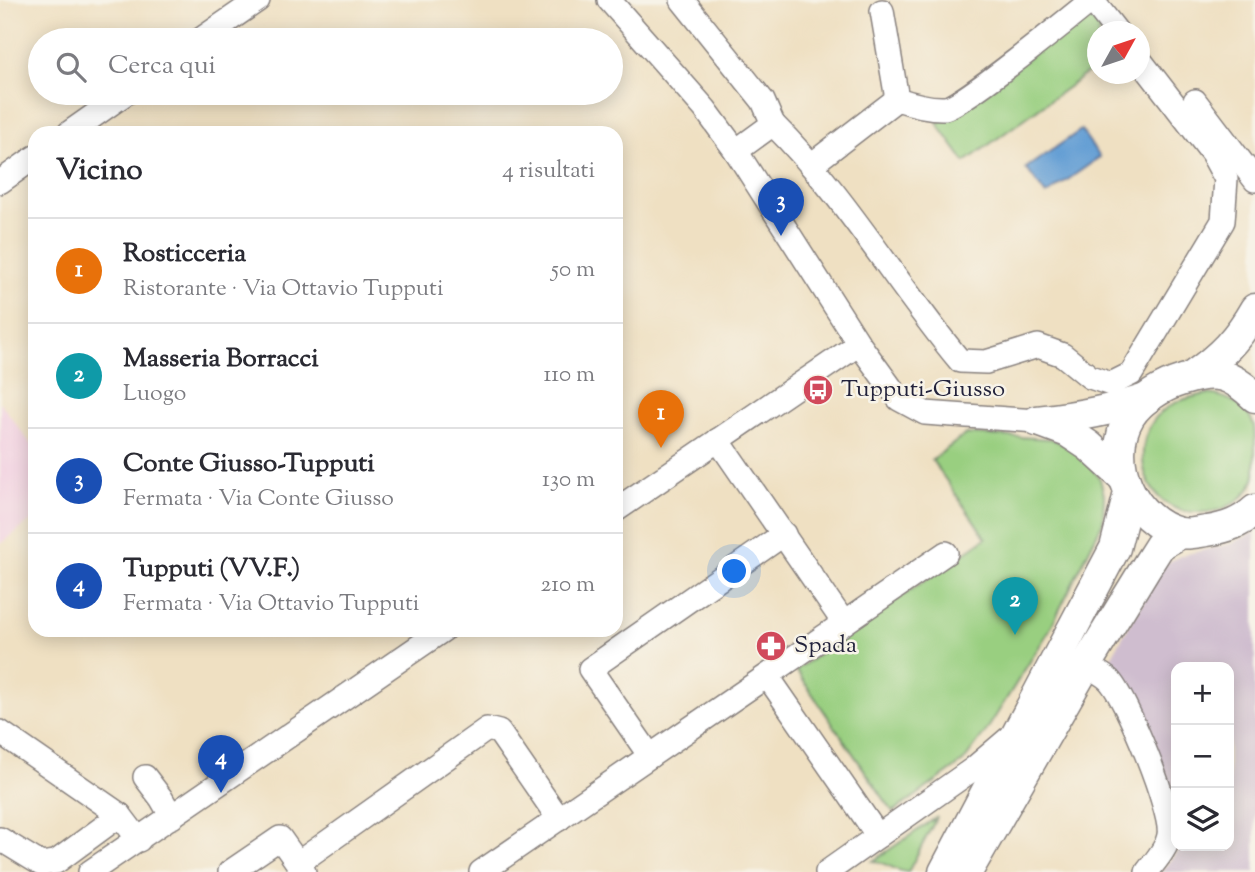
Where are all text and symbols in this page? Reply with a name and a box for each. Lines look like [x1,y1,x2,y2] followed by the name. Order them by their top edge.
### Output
[1087,21,1150,84] north arrow
[28,28,623,105] search box
[52,48,90,86] icon: search
[108,48,216,85] text: Cerca qui
[56,150,143,193] text: Vicino
[502,155,595,188] text: 4 risultati
[758,178,804,236] pin: 3
[123,236,246,273] text: Rosticceria
[75,254,83,287] text: 1
[551,254,595,287] text: 50 m
[123,273,443,306] text: Ristorante · Via Ottavio Tupputi
[123,341,319,378] text: Masseria Borracci
[74,359,84,392] text: 2
[544,359,595,392] text: 110 m
[801,373,835,407] bus stop icon: Tupputi-Giusso
[841,373,1005,407] place label: Tupputi-Giusso
[123,378,186,411] text: Luogo
[638,390,684,448] pin: 1
[123,446,375,483] text: Conte Giusso-Tupputi
[74,464,84,497] text: 3
[542,464,595,497] text: 130 m
[123,483,394,516] text: Fermata · Via Conte Giusso
[123,551,300,588] text: Tupputi (VV.F.)
[717,554,751,588] your location
[73,569,85,602] text: 4
[541,569,595,602] text: 210 m
[992,577,1038,635] pin: 2
[123,588,419,621] text: Fermata · Via Ottavio Tupputi
[754,629,788,663] pharmacy icon: Spada
[794,629,857,663] place label: Spada
[1171,662,1234,851] map controls
[1171,662,1234,725] button: +
[1171,725,1234,788] button: −
[198,735,244,793] pin: 4
[1171,788,1234,851] button: layers

